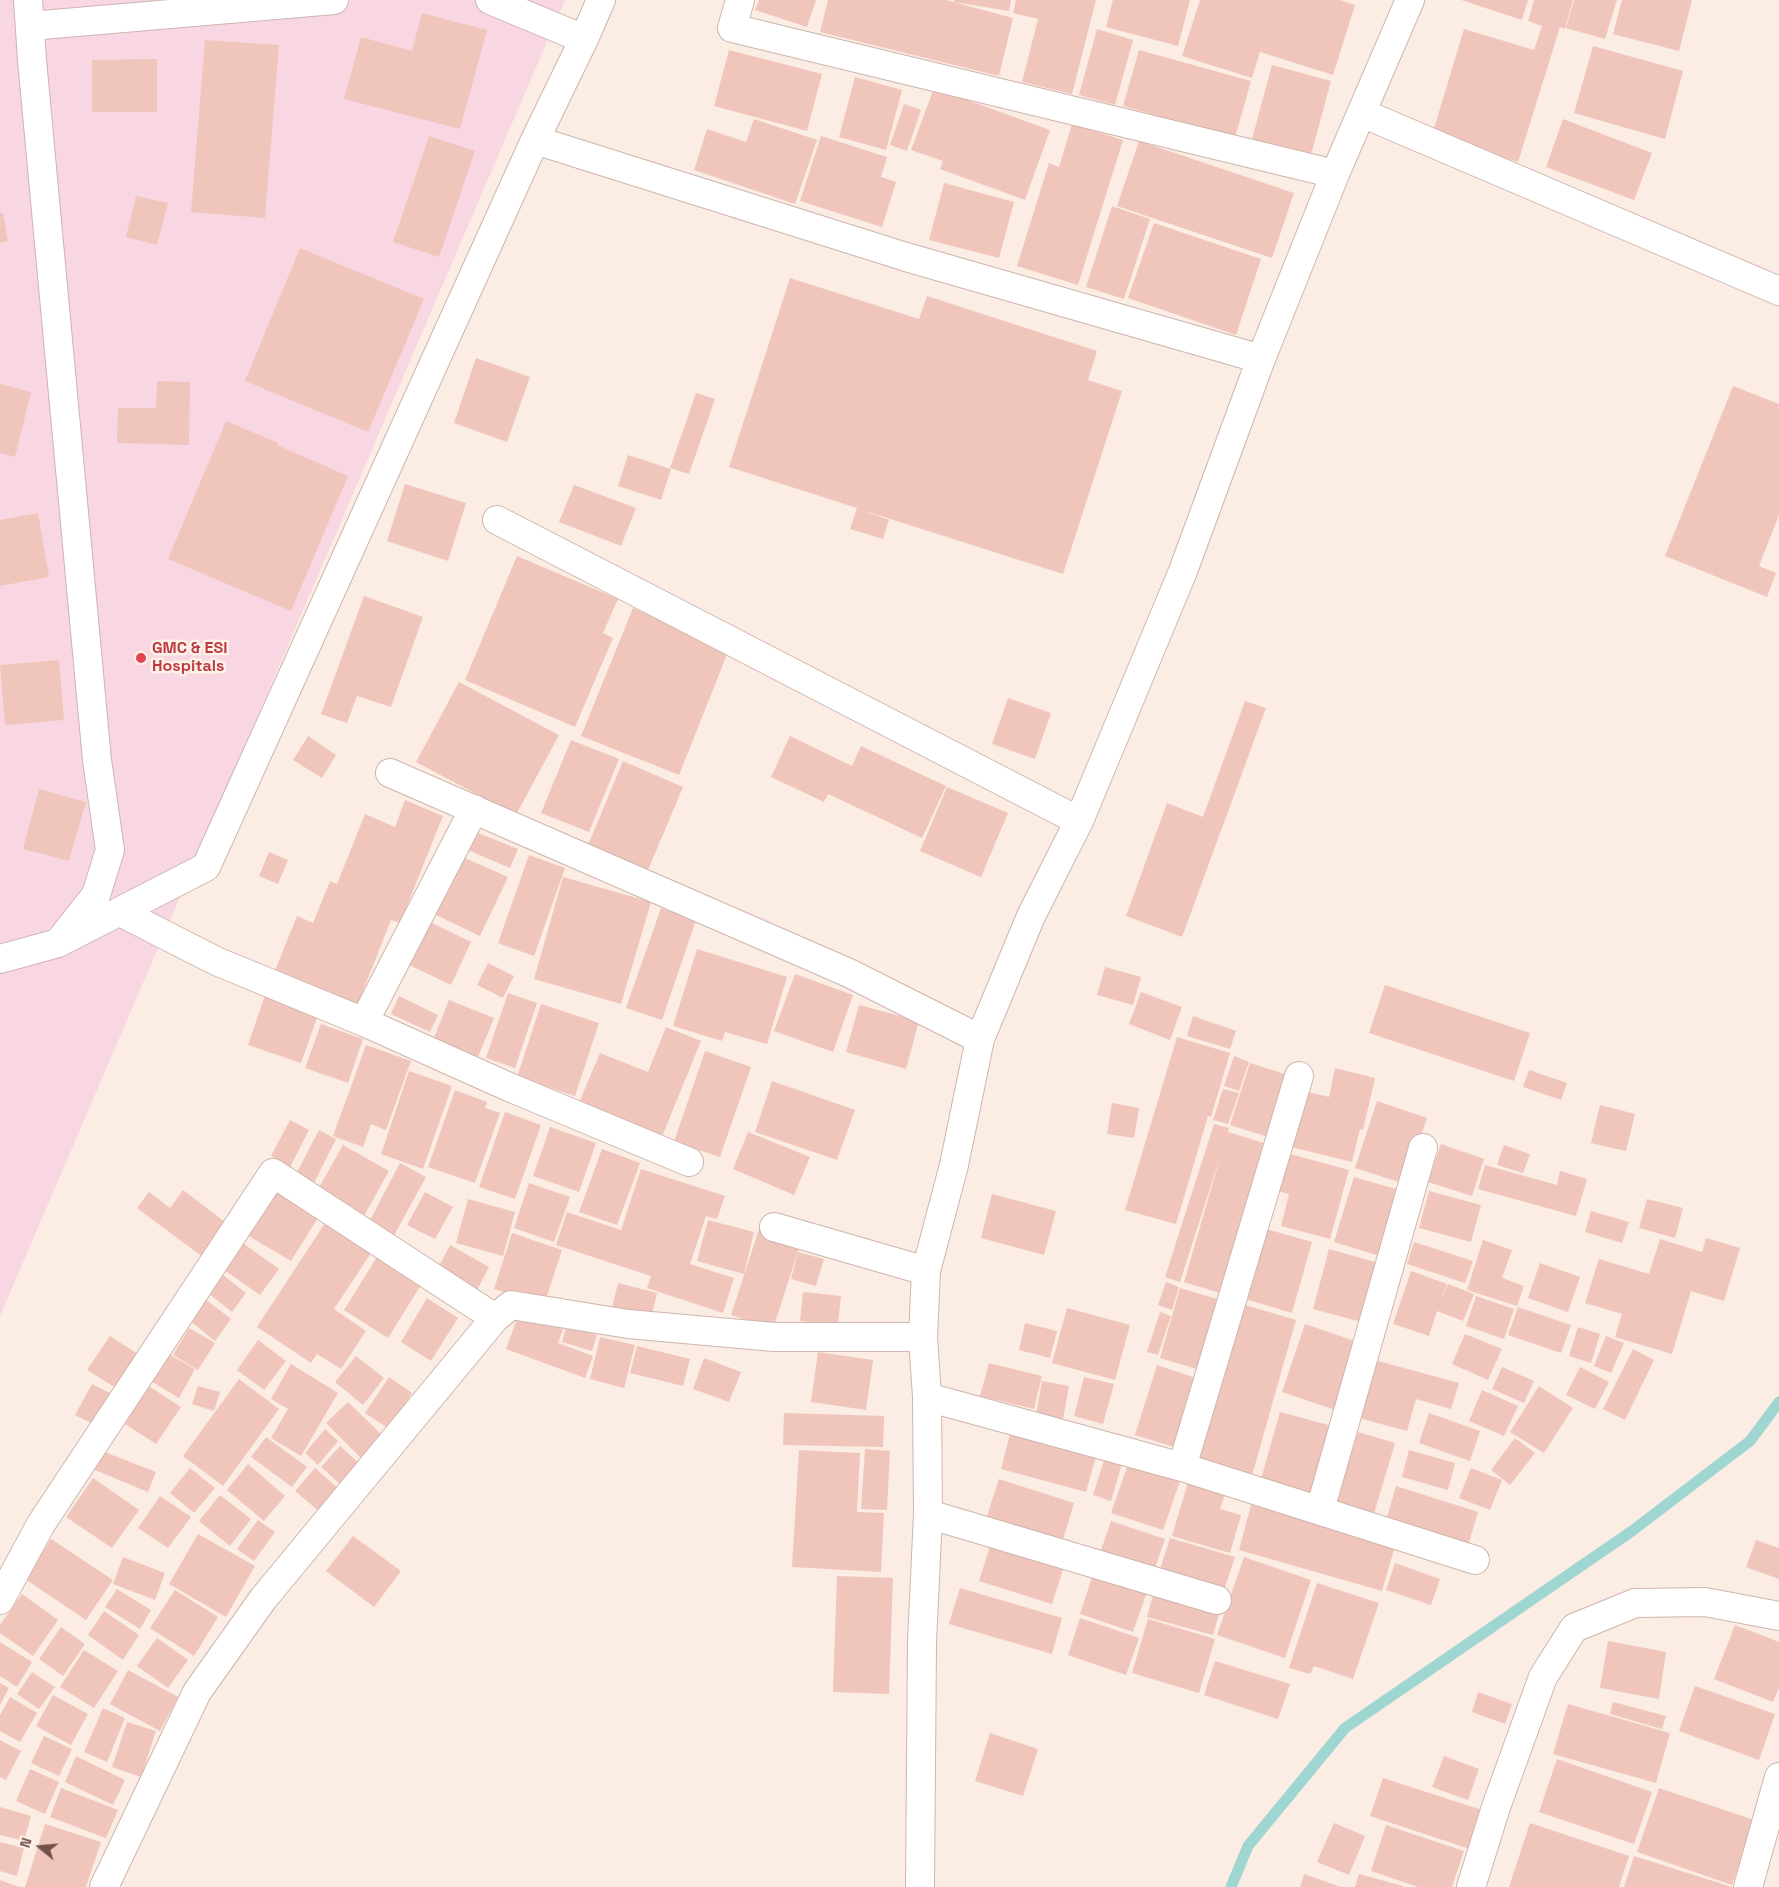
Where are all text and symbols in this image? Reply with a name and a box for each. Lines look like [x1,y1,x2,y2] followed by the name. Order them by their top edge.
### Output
[152,639,227,677] place label: GMC & ESI Hospitals
[134,651,148,665] marker: GMC & ESI Hospitals
[15,1822,65,1872] north arrow
[16,1836,36,1850] text: N

